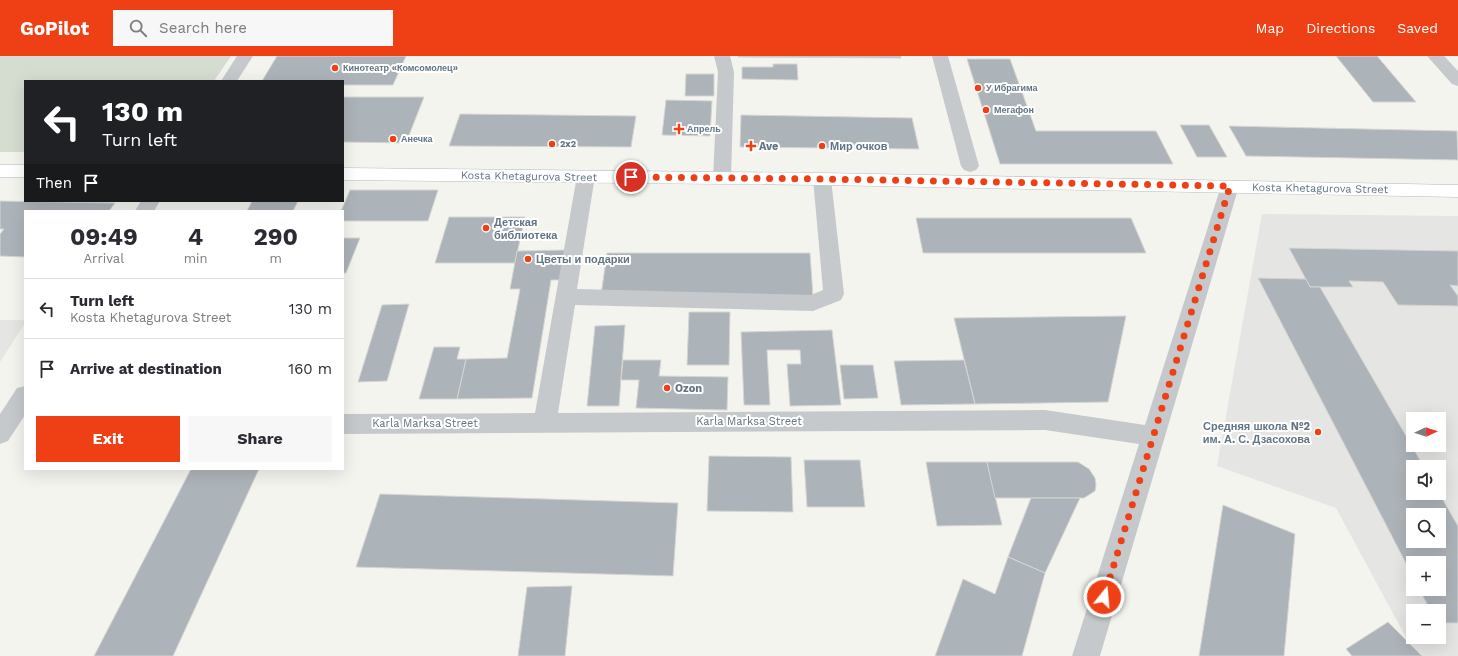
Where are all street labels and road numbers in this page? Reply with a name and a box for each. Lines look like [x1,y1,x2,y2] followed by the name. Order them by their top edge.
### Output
[461,169,598,184] street label: Kosta Khetagurova Street
[1252,181,1389,196] street label: Kosta Khetagurova Street
[696,415,802,428] street label: Karla Marksa Street
[372,417,478,430] street label: Karla Marksa Street

